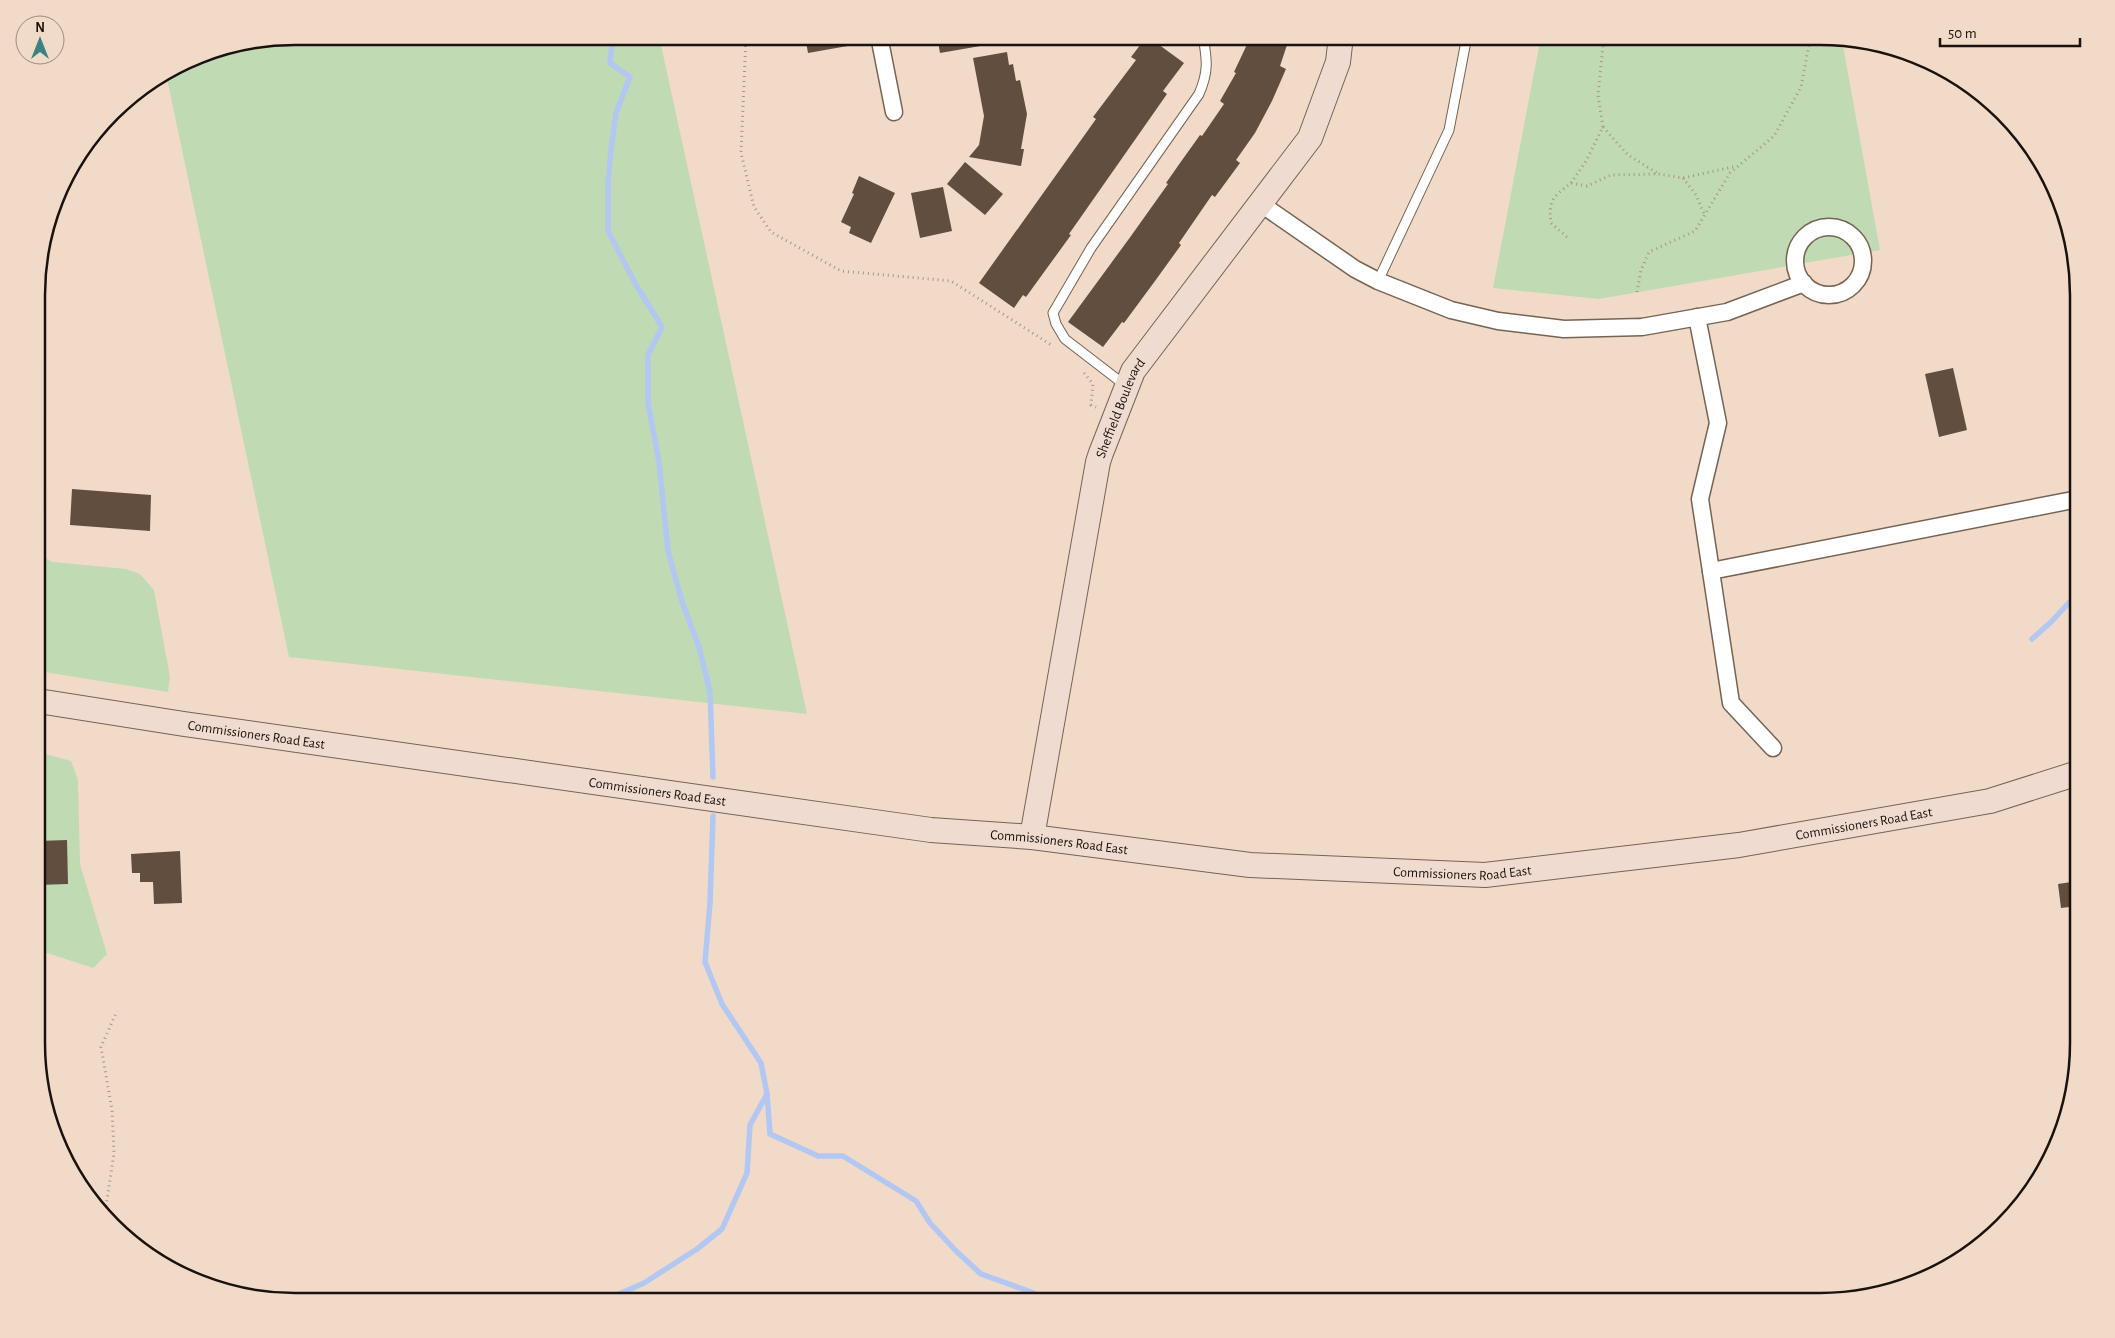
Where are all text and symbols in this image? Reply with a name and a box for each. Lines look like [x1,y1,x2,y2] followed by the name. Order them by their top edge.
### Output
[15,15,65,65] north arrow
[1940,15,2080,47] scale bar
[35,21,45,35] text: N
[1948,26,1977,41] text: 50 m
[1094,356,1148,460] street label: Sheffield Boulevard
[187,719,326,752] street label: Commissioners Road East
[588,776,727,809] street label: Commissioners Road East
[1795,805,1934,843] street label: Commissioners Road East
[990,828,1129,857] street label: Commissioners Road East
[1393,864,1533,883] street label: Commissioners Road East

